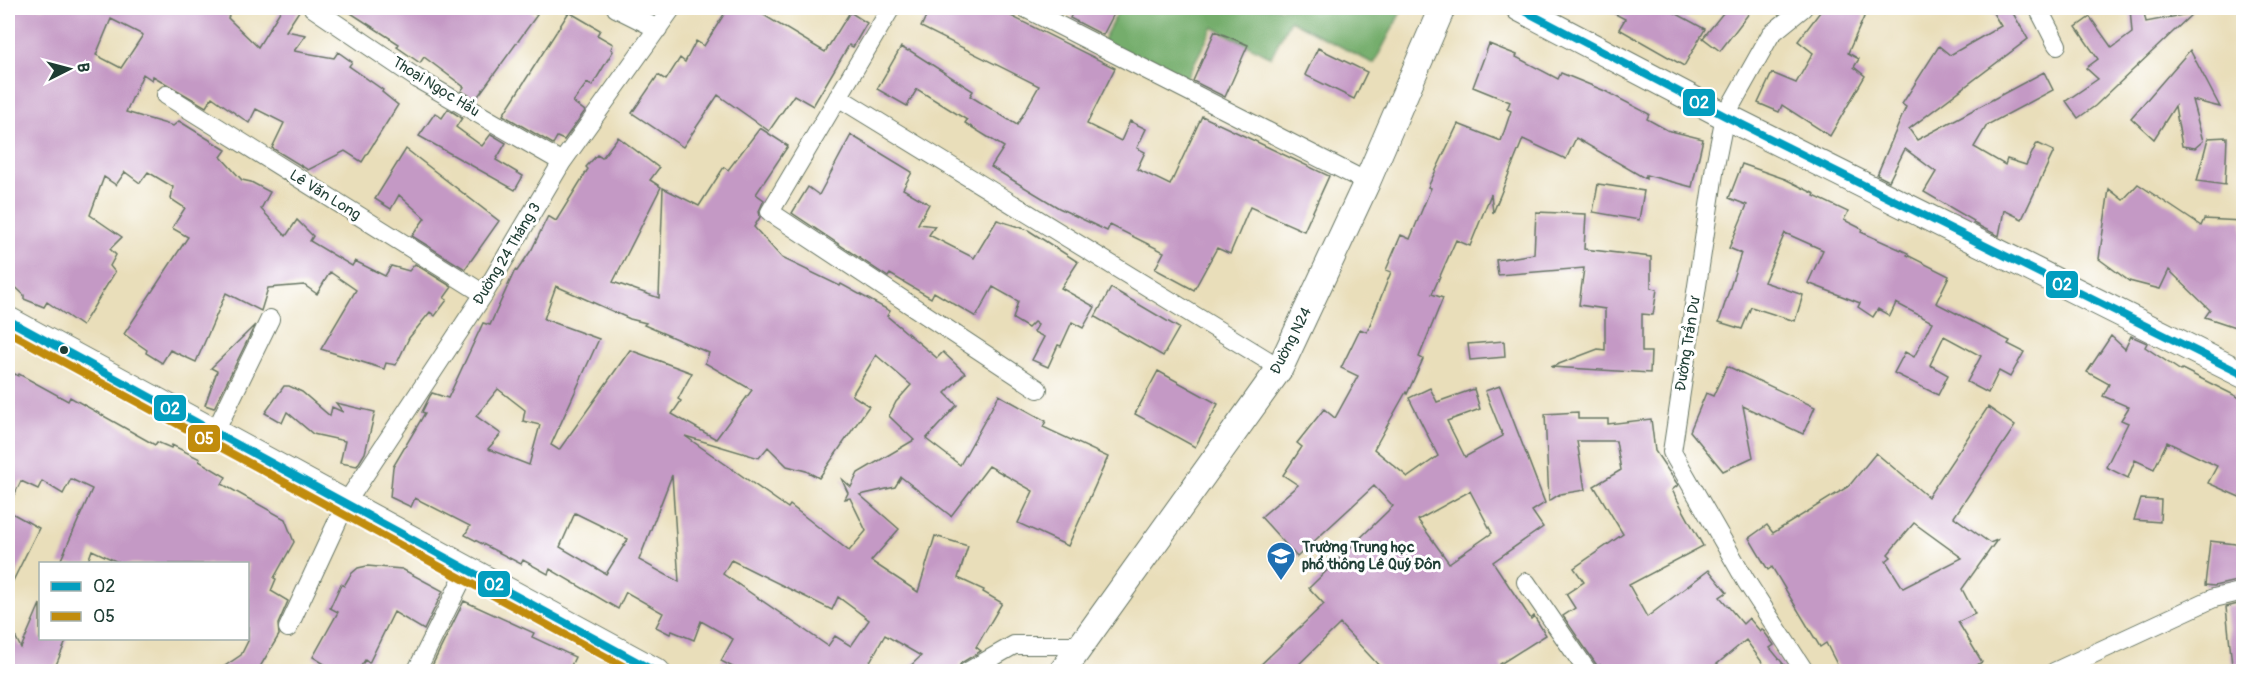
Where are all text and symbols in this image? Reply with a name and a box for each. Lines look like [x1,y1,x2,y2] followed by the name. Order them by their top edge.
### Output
[39,39,99,99] north arrow
[389,52,484,121] street label: Thoại Ngọc Hầu
[73,62,93,73] text: B
[1682,88,1716,117] line badge: 02
[1689,93,1709,113] text: 02
[286,166,364,224] street label: Lê Văn Long
[469,199,545,309] street label: Đường 24 Tháng 3
[2045,270,2079,299] line badge: 02
[2052,275,2072,295] text: 02
[1670,294,1705,393] street label: Đường Trần Dư
[1266,304,1316,378] street label: Đường N24
[58,344,70,356] unlabelled marker
[153,394,187,422] line badge: 02
[160,399,180,419] text: 02
[187,424,221,453] line badge: 05
[194,429,214,449] text: 05
[1301,538,1442,574] place label: Trường Trung học phổ thông Lê Quý Đôn
[1265,540,1297,582] school or university icon: Trường Trung học phổ thông Lê Quý Đôn
[39,562,249,640] legend
[477,570,511,598] line badge: 02
[93,575,115,598] text: 02
[484,575,504,595] text: 02
[93,605,115,628] text: 05

